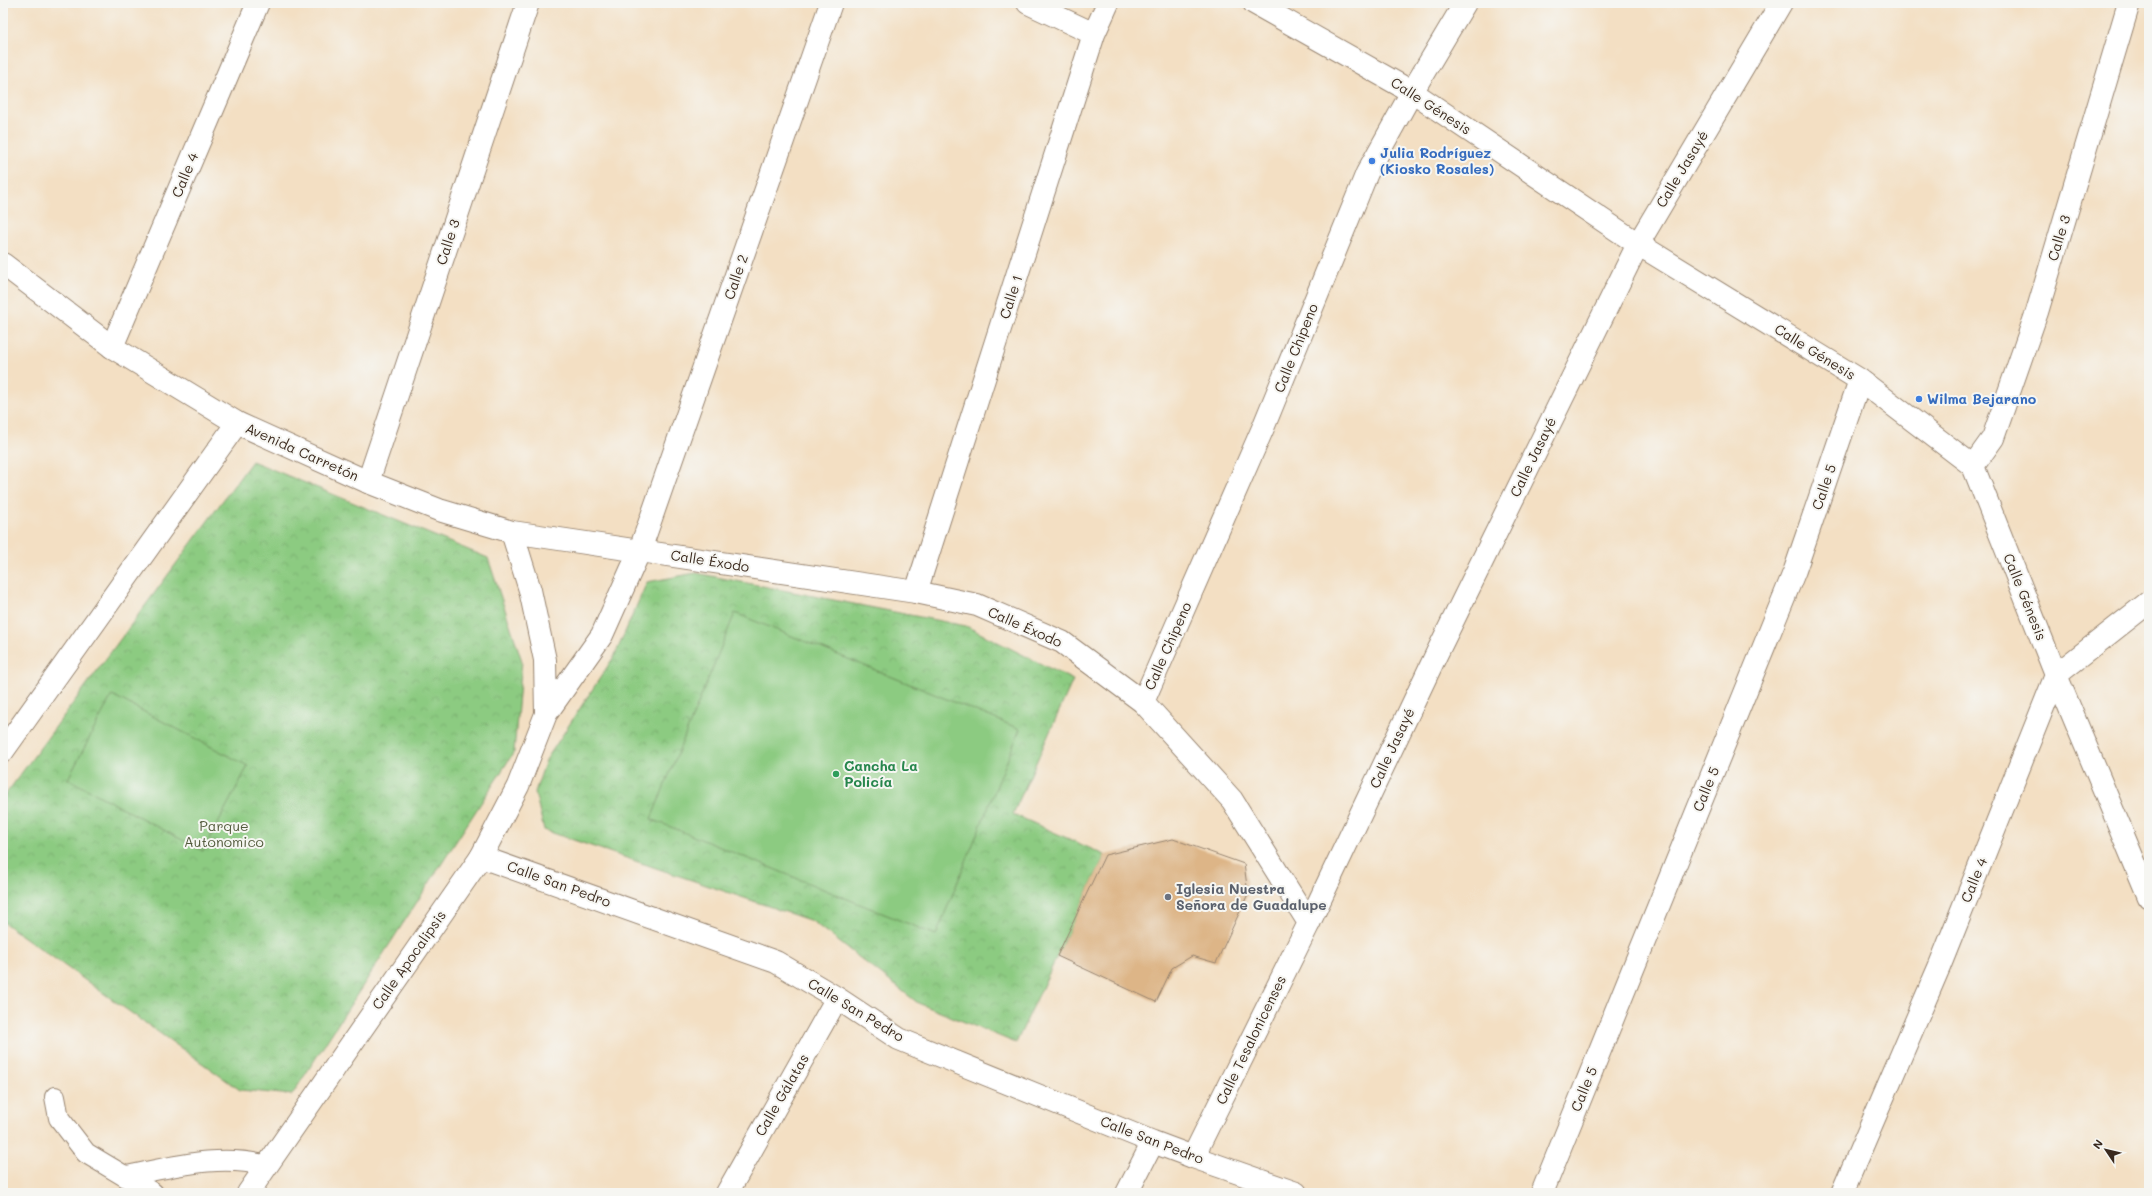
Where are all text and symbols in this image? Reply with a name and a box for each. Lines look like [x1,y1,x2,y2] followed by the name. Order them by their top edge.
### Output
[1387,72,1475,139] street label: Calle Génesis
[1651,127,1712,211] street label: Calle Jasayé
[1380,143,1494,178] place label: Julia Rodríguez (Kiosko Rosales)
[167,149,203,200] street label: Calle 4
[1367,156,1377,166] marker: Julia Rodríguez (Kiosko Rosales)
[2043,213,2074,263] street label: Calle 3
[431,217,464,267] street label: Calle 3
[719,252,752,302] street label: Calle 2
[995,272,1027,321] street label: Calle 1
[1269,300,1322,395] street label: Calle Chipeno
[1771,319,1859,384] street label: Calle Génesis
[1927,389,2037,408] place label: Wilma Bejarano
[1914,394,1924,404] marker: Wilma Bejarano
[1505,414,1560,500] street label: Calle Jasayé
[243,418,362,485] street label: Avenida Carretón
[1807,461,1840,512] street label: Calle 5
[669,545,751,576] street label: Calle Éxodo
[1999,550,2052,643] street label: Calle Génesis
[1140,599,1195,693] street label: Calle Chipeno
[985,602,1065,651] street label: Calle Éxodo
[1365,704,1419,791] street label: Calle Jasayé
[844,756,918,791] place label: Cancha La Policía
[1688,763,1723,814] street label: Calle 5
[831,769,841,779] marker: Cancha La Policía
[184,816,264,851] park label: Parque Autonomico
[1956,854,1991,905] street label: Calle 4
[505,856,614,911] street label: Calle San Pedro
[1176,879,1327,914] place label: Iglesia Nuestra Señora de Guadalupe
[1163,892,1173,902] marker: Iglesia Nuestra Señora de Guadalupe
[367,906,450,1013] street label: Calle Apocalipsis
[1211,972,1290,1108] street label: Calle Tesalonicenses
[805,973,908,1046] street label: Calle San Pedro
[750,1050,813,1139] street label: Calle Gálatas
[1566,1063,1601,1114] street label: Calle 5
[1098,1111,1207,1168] street label: Calle San Pedro
[2086,1130,2126,1170] north arrow
[2089,1136,2106,1152] text: N

